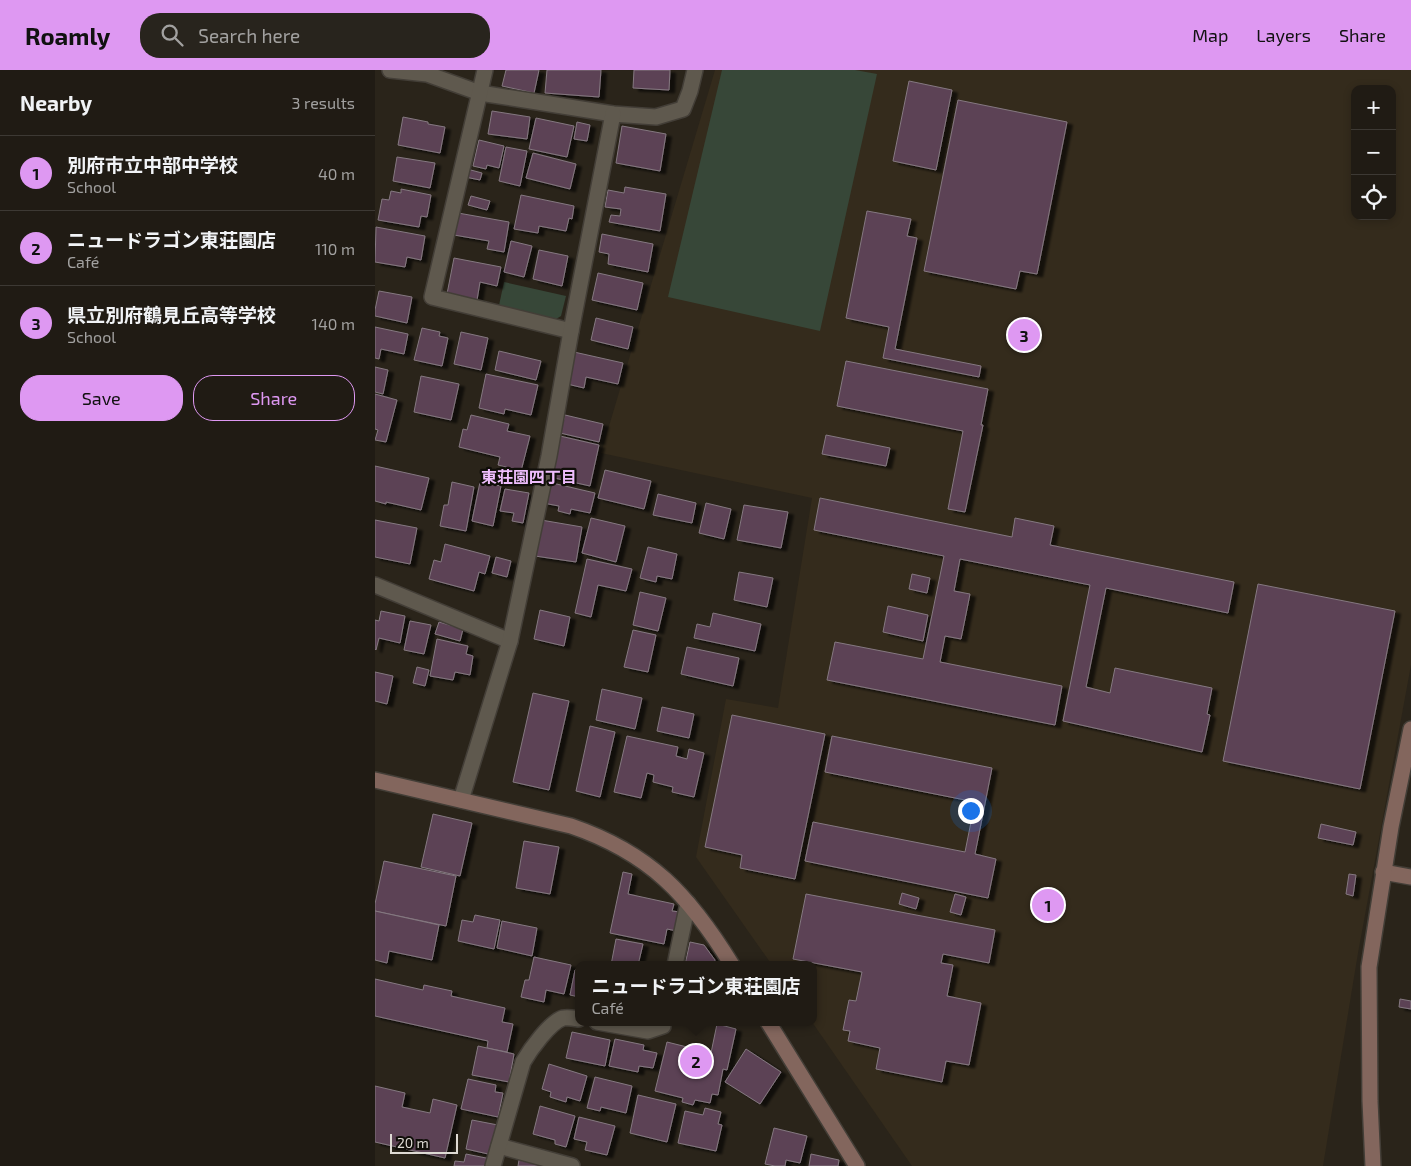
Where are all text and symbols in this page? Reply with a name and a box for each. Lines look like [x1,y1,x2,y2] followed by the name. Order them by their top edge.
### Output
[140,13,490,58] search box
[25,21,110,50] text: Roamly
[158,21,186,49] icon: search
[198,24,300,47] text: Search here
[1192,24,1228,46] text: Map
[1256,24,1311,46] text: Layers
[1339,24,1386,46] text: Share
[1351,85,1396,220] map controls
[1351,85,1396,130] button: +
[20,90,92,115] text: Nearby
[292,93,355,112] text: 3 results
[1351,130,1396,175] button: −
[67,153,238,176] text: 別府市立中部中学校
[33,164,39,183] text: 1
[318,164,355,183] text: 40 m
[1351,175,1396,220] button: locate
[67,177,116,196] text: School
[67,228,276,251] text: ニュードラゴン東荘園店
[31,239,41,258] text: 2
[315,239,355,258] text: 110 m
[67,252,99,271] text: Café
[67,303,276,326] text: 県立別府鶴見丘高等学校
[31,314,41,333] text: 3
[312,314,355,333] text: 140 m
[1008,316,1040,354] pin: 3
[67,327,116,346] text: School
[20,375,183,421] button: Save
[193,375,355,421] button: Share
[481,467,577,486] district label: 東荘園四丁目
[958,798,984,824] your location
[1032,886,1064,924] pin: 1
[575,961,817,1026] popup
[591,974,801,997] text: ニュードラゴン東荘園店
[591,998,624,1017] text: Café
[680,1042,712,1080] pin: 2
[390,1131,457,1154] scale bar
[397,1134,429,1151] text: 20 m

